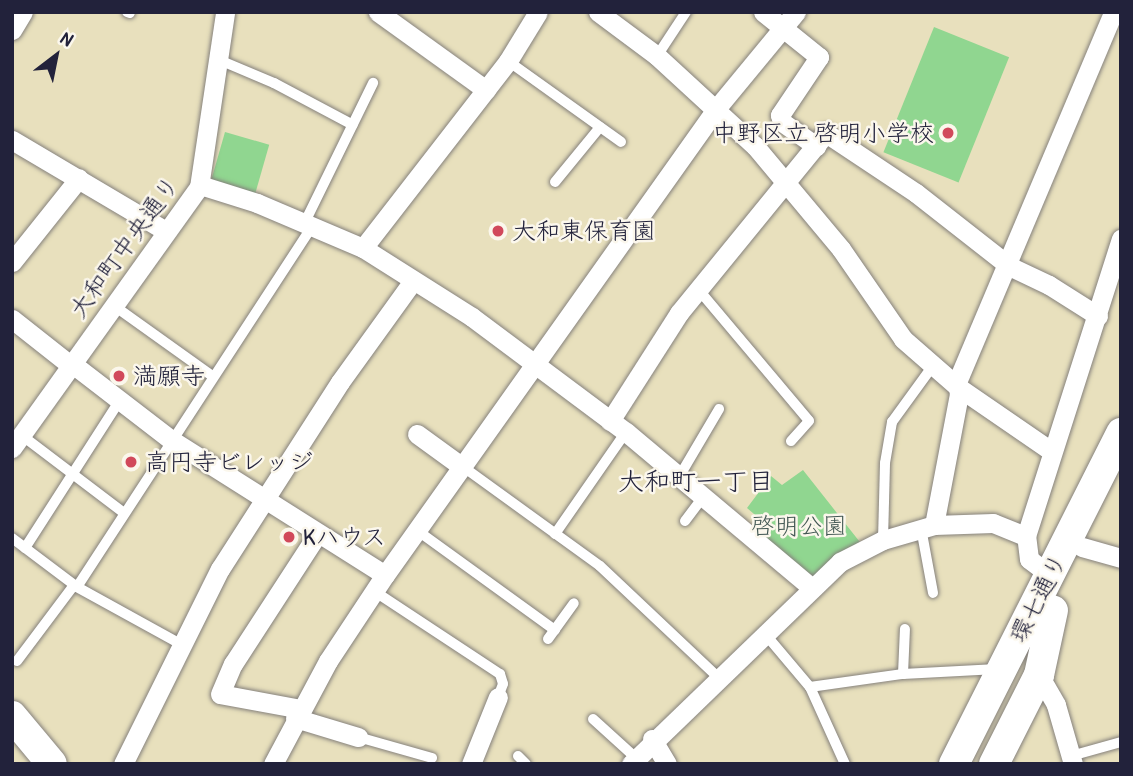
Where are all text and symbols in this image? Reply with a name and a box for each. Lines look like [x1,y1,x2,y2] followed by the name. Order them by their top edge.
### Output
[21,21,91,91] north arrow
[56,24,78,52] text: N
[712,119,934,147] place label: 中野区立 啓明小学校
[940,125,956,141] marker: 中野区立 啓明小学校
[63,171,185,323] street label: 大和町中央通り
[512,217,656,245] place label: 大和東保育園
[490,223,506,239] marker: 大和東保育園
[133,362,205,390] place label: 満願寺
[111,368,127,384] marker: 満願寺
[145,448,313,476] place label: 高円寺ビレッジ
[123,454,139,470] marker: 高円寺ビレッジ
[618,465,774,497] district label: 大和町一丁目
[751,512,847,540] park label: 啓明公園
[303,523,388,551] place label: Kハウス
[281,529,297,545] marker: Kハウス
[1003,549,1073,647] street label: 環七通り

